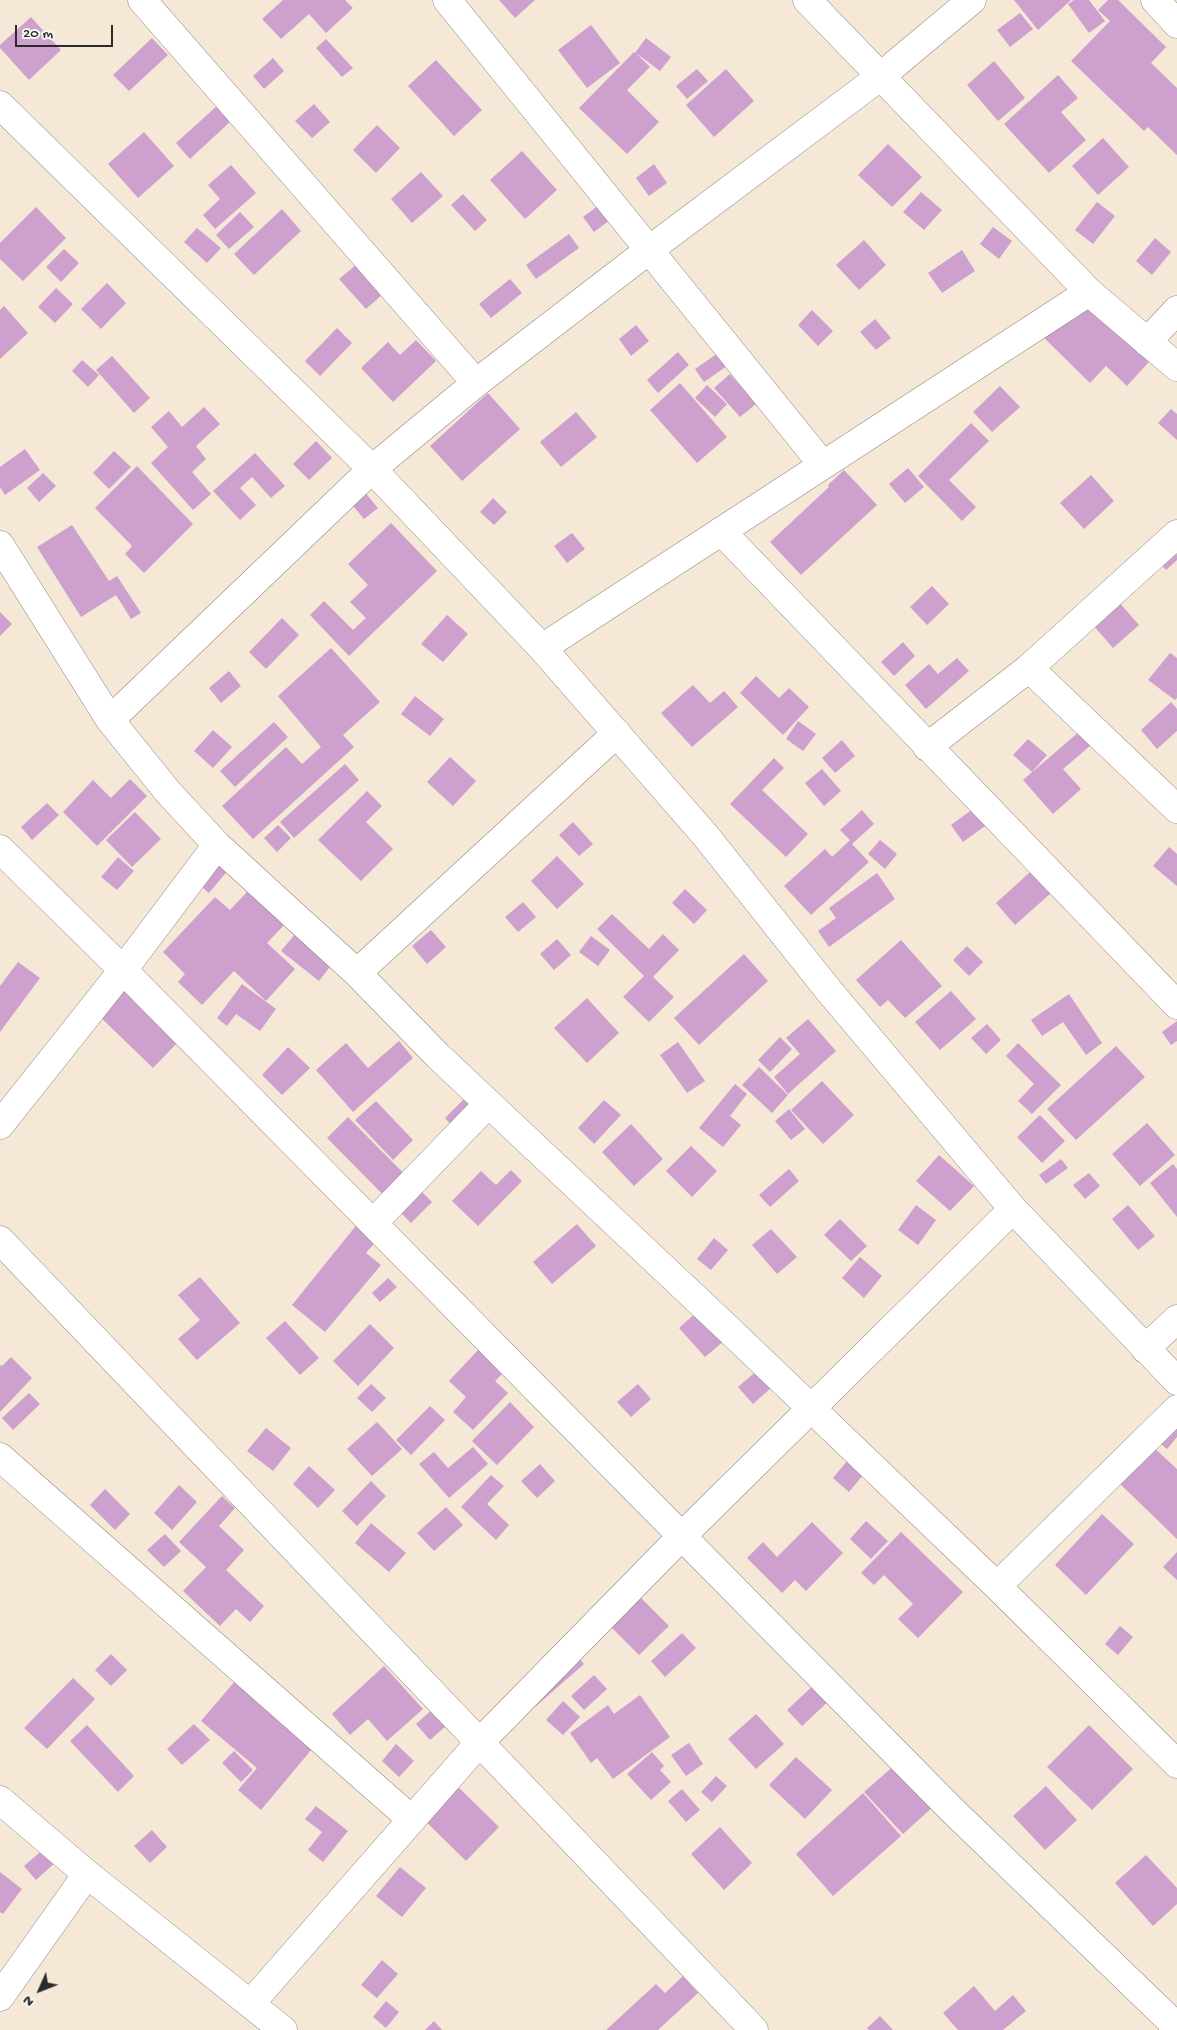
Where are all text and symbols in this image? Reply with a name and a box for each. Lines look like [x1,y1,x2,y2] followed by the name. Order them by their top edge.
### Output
[18,15,115,47] scale bar
[23,25,53,43] text: 20 m
[15,1965,65,2015] north arrow
[20,1992,38,2010] text: N

